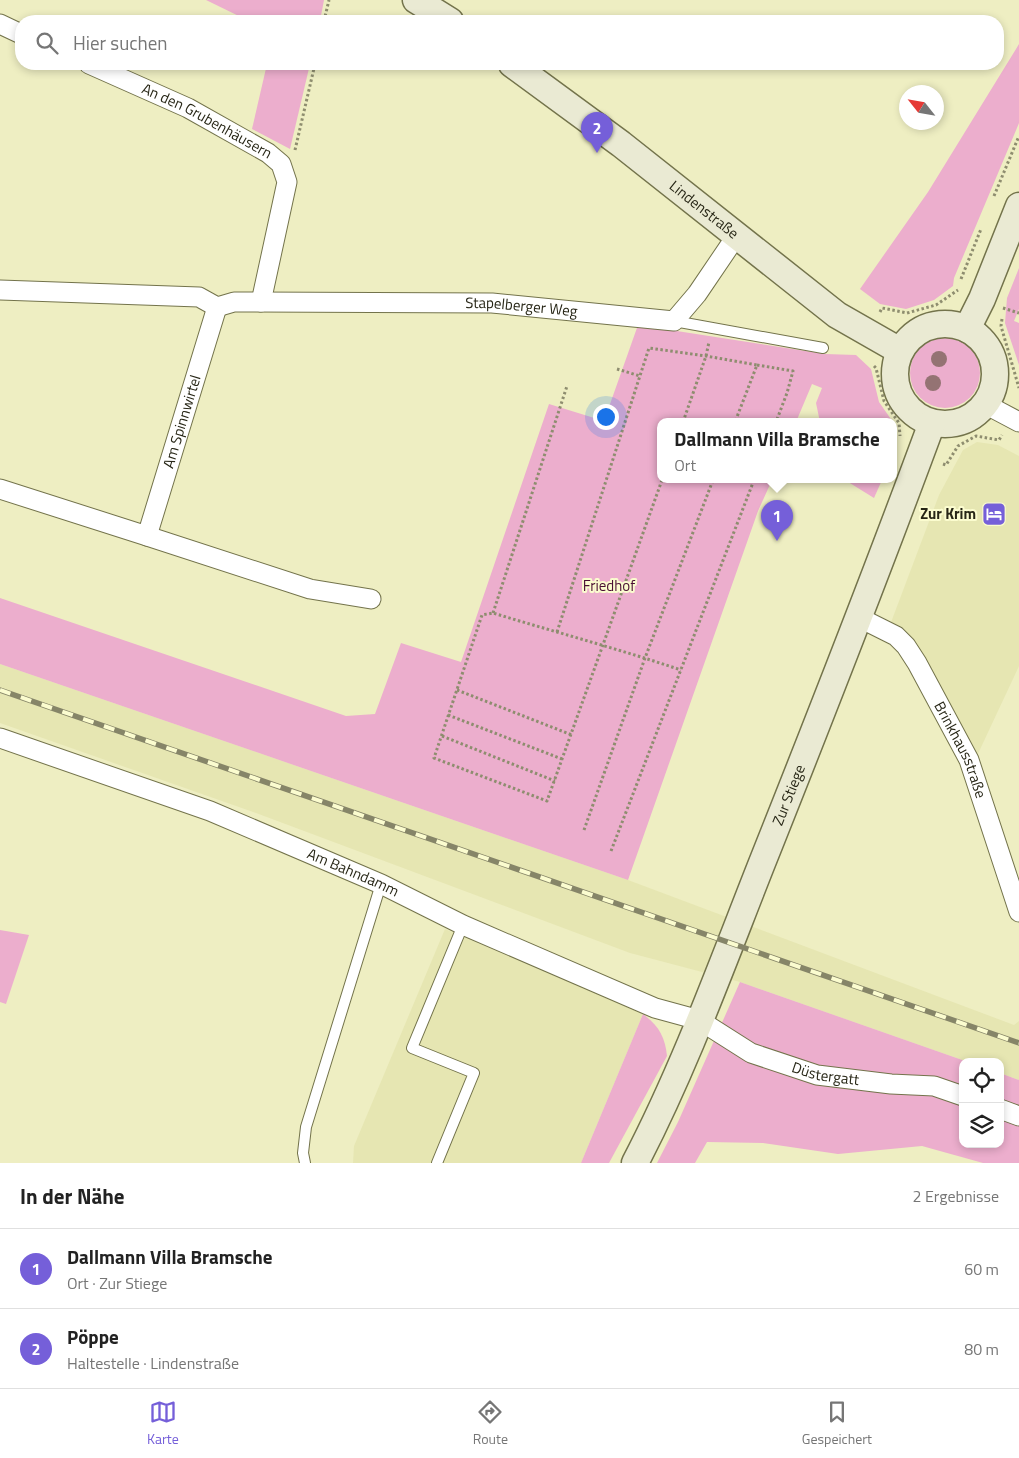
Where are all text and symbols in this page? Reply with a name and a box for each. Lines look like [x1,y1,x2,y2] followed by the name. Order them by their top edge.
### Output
[15,15,1004,70] search box
[73,28,168,57] text: Hier suchen
[33,29,61,57] icon: search
[138,77,277,164] street label: An den Grubenhäusern
[899,85,944,130] north arrow
[581,112,613,153] pin: 2
[664,174,744,244] street label: Lindenstraße
[465,291,579,322] street label: Stapelberger Weg
[156,372,207,471] street label: Am Spinnwirtel
[593,404,619,430] your location
[657,418,897,483] popup
[674,424,880,453] text: Dallmann Villa Bramsche
[674,453,696,477] text: Ort
[761,500,793,541] pin: 1
[981,501,1007,527] hotel icon: Zur Krim
[920,502,976,525] place label: Zur Krim
[583,574,635,597] park label: Friedhof
[929,697,993,801] street label: Brinkhausstraße
[766,761,811,829] street label: Zur Stiege
[304,842,403,902] street label: Am Bahndamm
[789,1055,861,1091] street label: Düstergatt
[959,1058,1004,1148] map controls
[959,1058,1004,1103] button: locate
[959,1103,1004,1148] button: layers
[20,1180,125,1212] text: In der Nähe
[912,1184,999,1208] text: 2 Ergebnisse
[67,1242,272,1271] text: Dallmann Villa Bramsche
[32,1257,40,1281] text: 1
[964,1257,999,1281] text: 60 m
[67,1271,167,1295] text: Ort · Zur Stiege
[67,1322,119,1351] text: Pöppe
[32,1337,40,1361] text: 2
[964,1337,999,1361] text: 80 m
[67,1351,239,1375] text: Haltestelle · Lindenstraße
[147,1398,179,1449] tab: Karte
[473,1398,508,1449] tab: Route
[802,1398,872,1449] tab: Gespeichert

